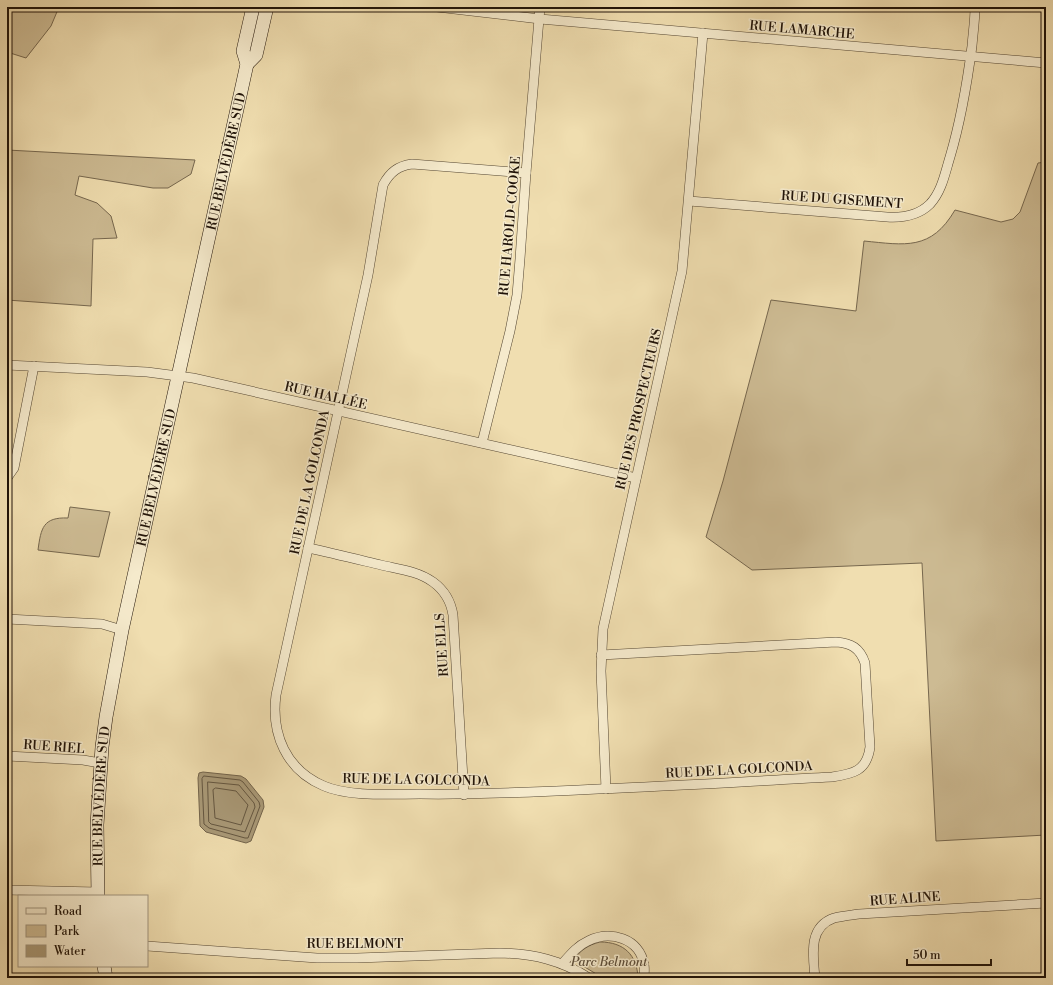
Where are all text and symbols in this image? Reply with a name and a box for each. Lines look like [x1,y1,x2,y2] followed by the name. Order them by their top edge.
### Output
[749,17,855,43] street label: RUE LAMARCHE
[204,91,249,232] street label: RUE BELVÉDÈRE SUD
[496,156,524,297] street label: RUE HAROLD-COOKE
[780,188,903,212] street label: RUE DU GISEMENT
[613,327,665,491] street label: RUE DES PROSPECTEURS
[283,378,369,413] street label: RUE HALLÉE
[134,407,180,548] street label: RUE BELVÉDÈRE SUD
[287,407,333,556] street label: RUE DE LA GOLCONDA
[432,613,452,677] street label: RUE ELLS
[90,725,114,866] street label: RUE BELVÉDÈRE SUD
[23,737,86,757] street label: RUE RIEL
[665,758,814,782] street label: RUE DE LA GOLCONDA
[342,771,491,789] street label: RUE DE LA GOLCONDA
[869,889,941,909] street label: RUE ALINE
[18,895,148,967] legend
[54,904,82,919] text: Road
[54,924,80,939] text: Park
[307,936,403,952] street label: RUE BELMONT
[907,941,991,967] scale bar
[53,944,86,959] text: Water
[913,948,941,963] text: 50 m
[570,954,648,970] park label: Parc Belmont

